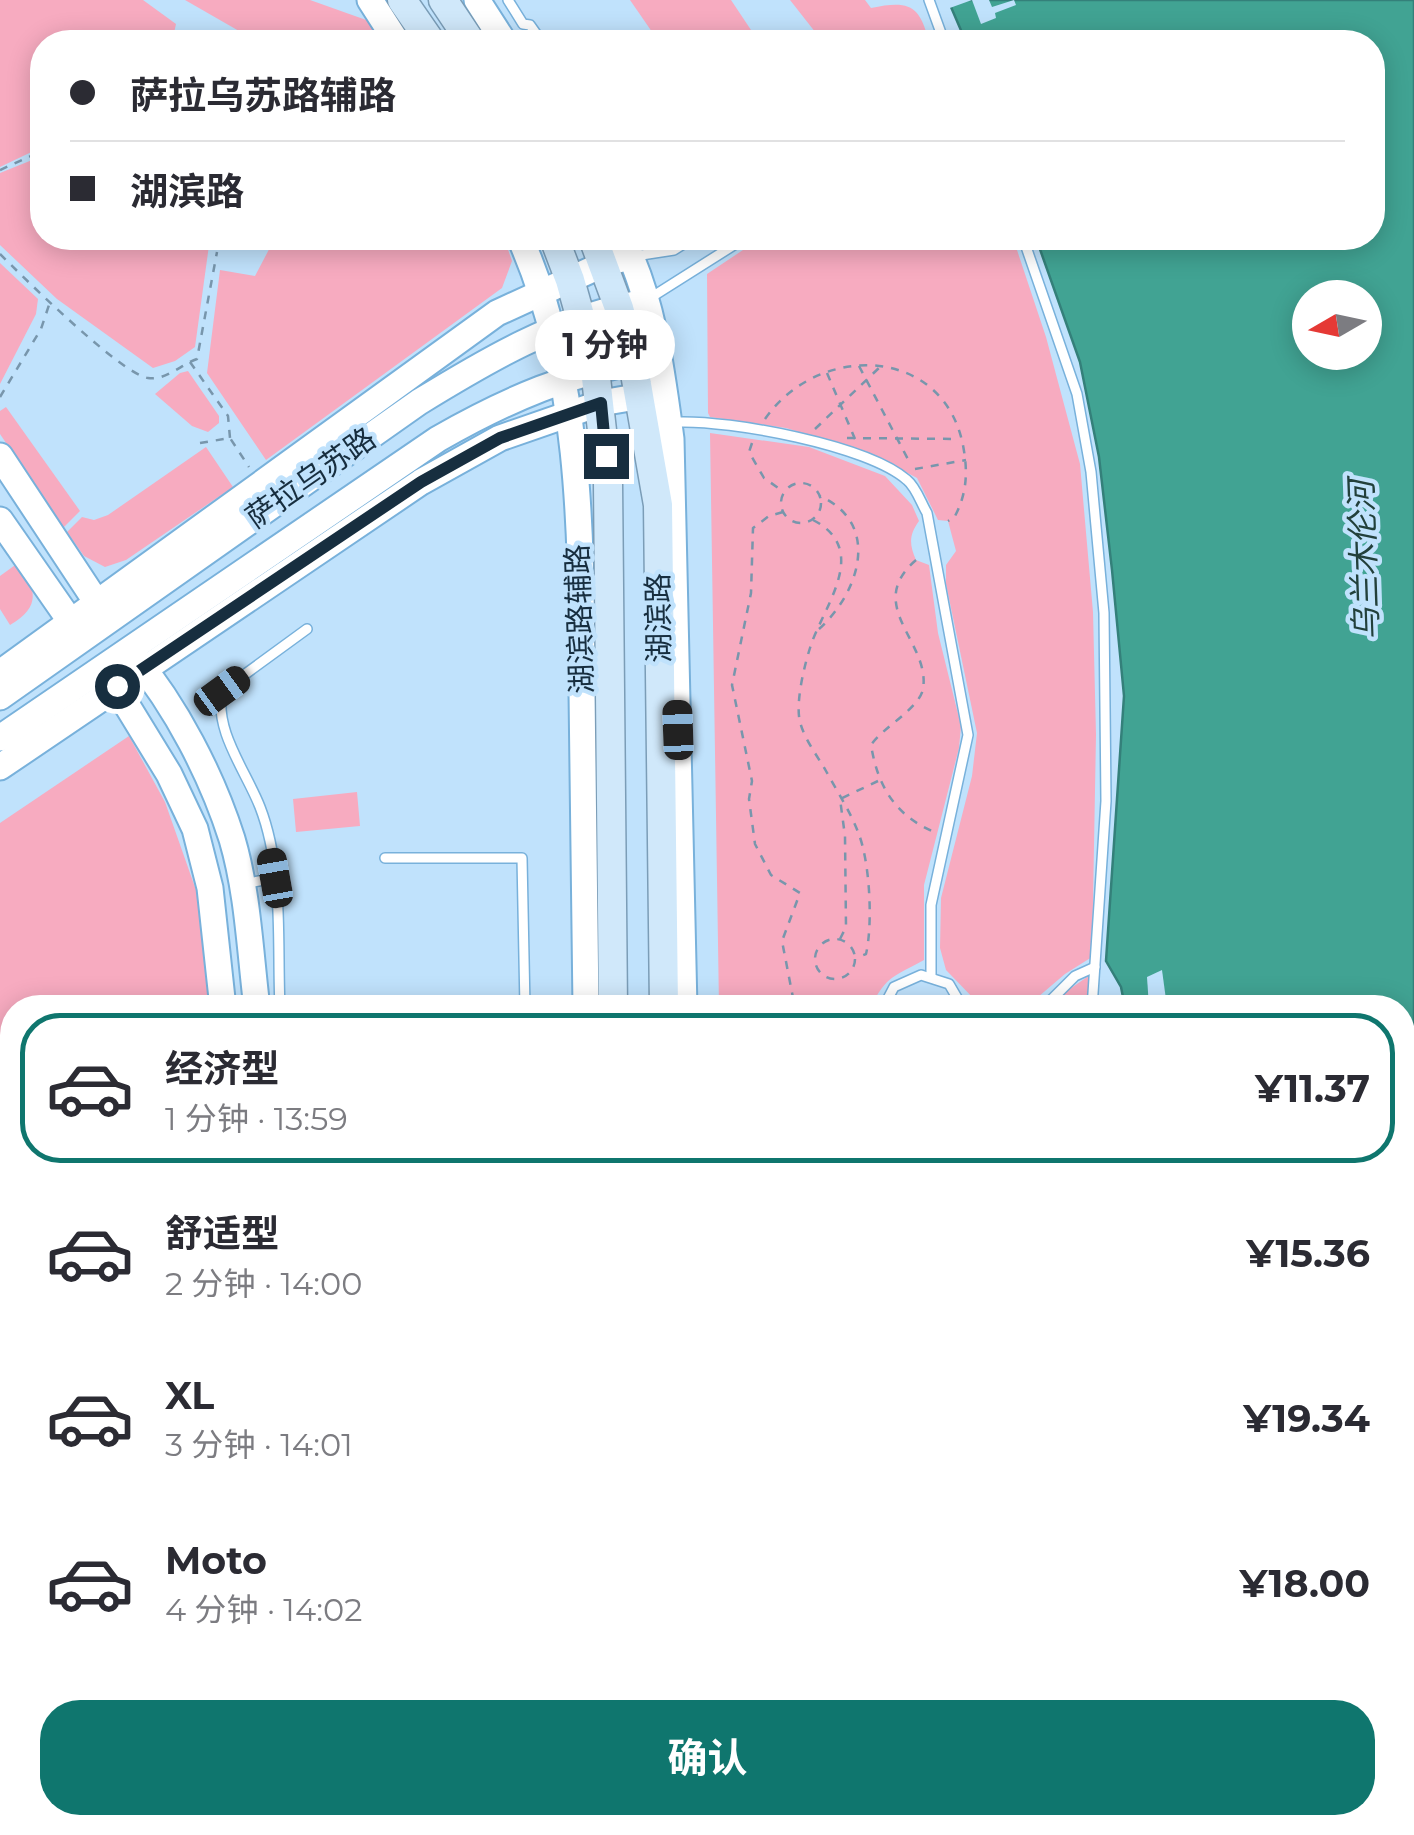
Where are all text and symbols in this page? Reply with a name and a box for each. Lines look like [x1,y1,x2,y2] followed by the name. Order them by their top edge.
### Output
[130,72,396,119] text: 萨拉乌苏路辅路
[130,168,244,215] text: 湖滨路
[1292,280,1382,370] north arrow
[1292,280,1382,370] map controls
[536,311,676,381] callout: 1 分钟
[562,325,648,364] text: 1 分钟
[239,419,383,536] street label: 萨拉乌苏路
[584,434,629,479] route end
[1341,473,1386,641] water label: 乌兰木伦河
[558,543,601,695] street label: 湖滨路辅路
[639,573,678,663] street label: 湖滨路
[189,661,255,721] car
[95,664,140,709] route start
[662,699,694,761] car
[255,846,295,910] car
[45,1043,135,1133] icon: car
[165,1045,279,1092] text: 经济型
[1255,1065,1370,1112] text: ¥11.37
[165,1099,348,1138] text: 1 分钟 · 13:59
[45,1208,135,1298] icon: car
[165,1210,279,1257] text: 舒适型
[1246,1230,1370,1277] text: ¥15.36
[165,1264,362,1303] text: 2 分钟 · 14:00
[165,1372,214,1419] text: XL
[45,1373,135,1463] icon: car
[1243,1395,1370,1442] text: ¥19.34
[165,1425,353,1464] text: 3 分钟 · 14:01
[165,1537,267,1584] text: Moto
[45,1538,135,1628] icon: car
[1239,1560,1370,1607] text: ¥18.00
[165,1590,362,1629] text: 4 分钟 · 14:02
[40,1700,1375,1815] button: 确认

